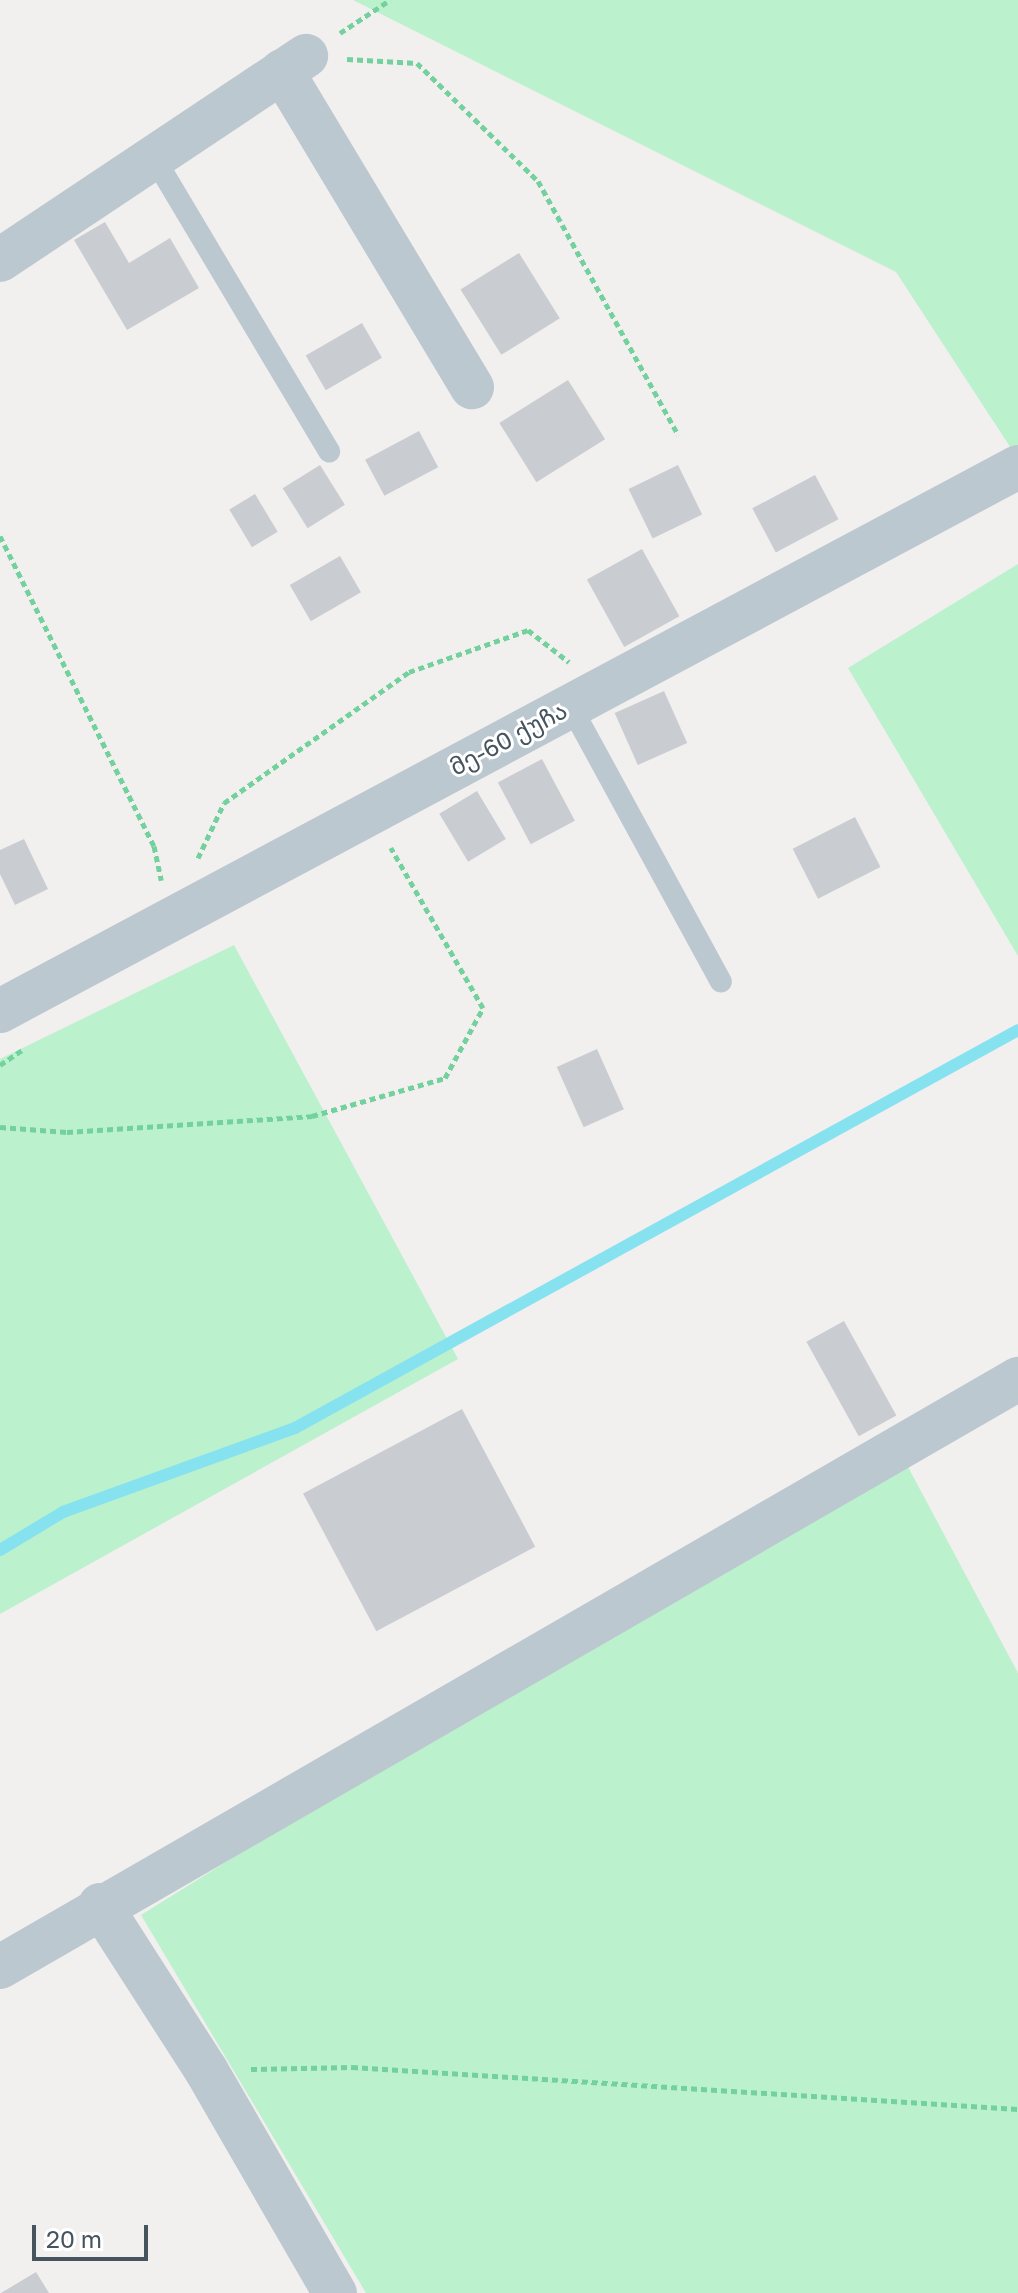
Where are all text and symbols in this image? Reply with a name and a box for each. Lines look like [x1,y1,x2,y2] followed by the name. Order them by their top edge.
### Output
[444,695,572,781] street label: მე-60 ქუჩა
[36,2209,152,2259] scale bar
[46,2224,102,2253] text: 20 m

